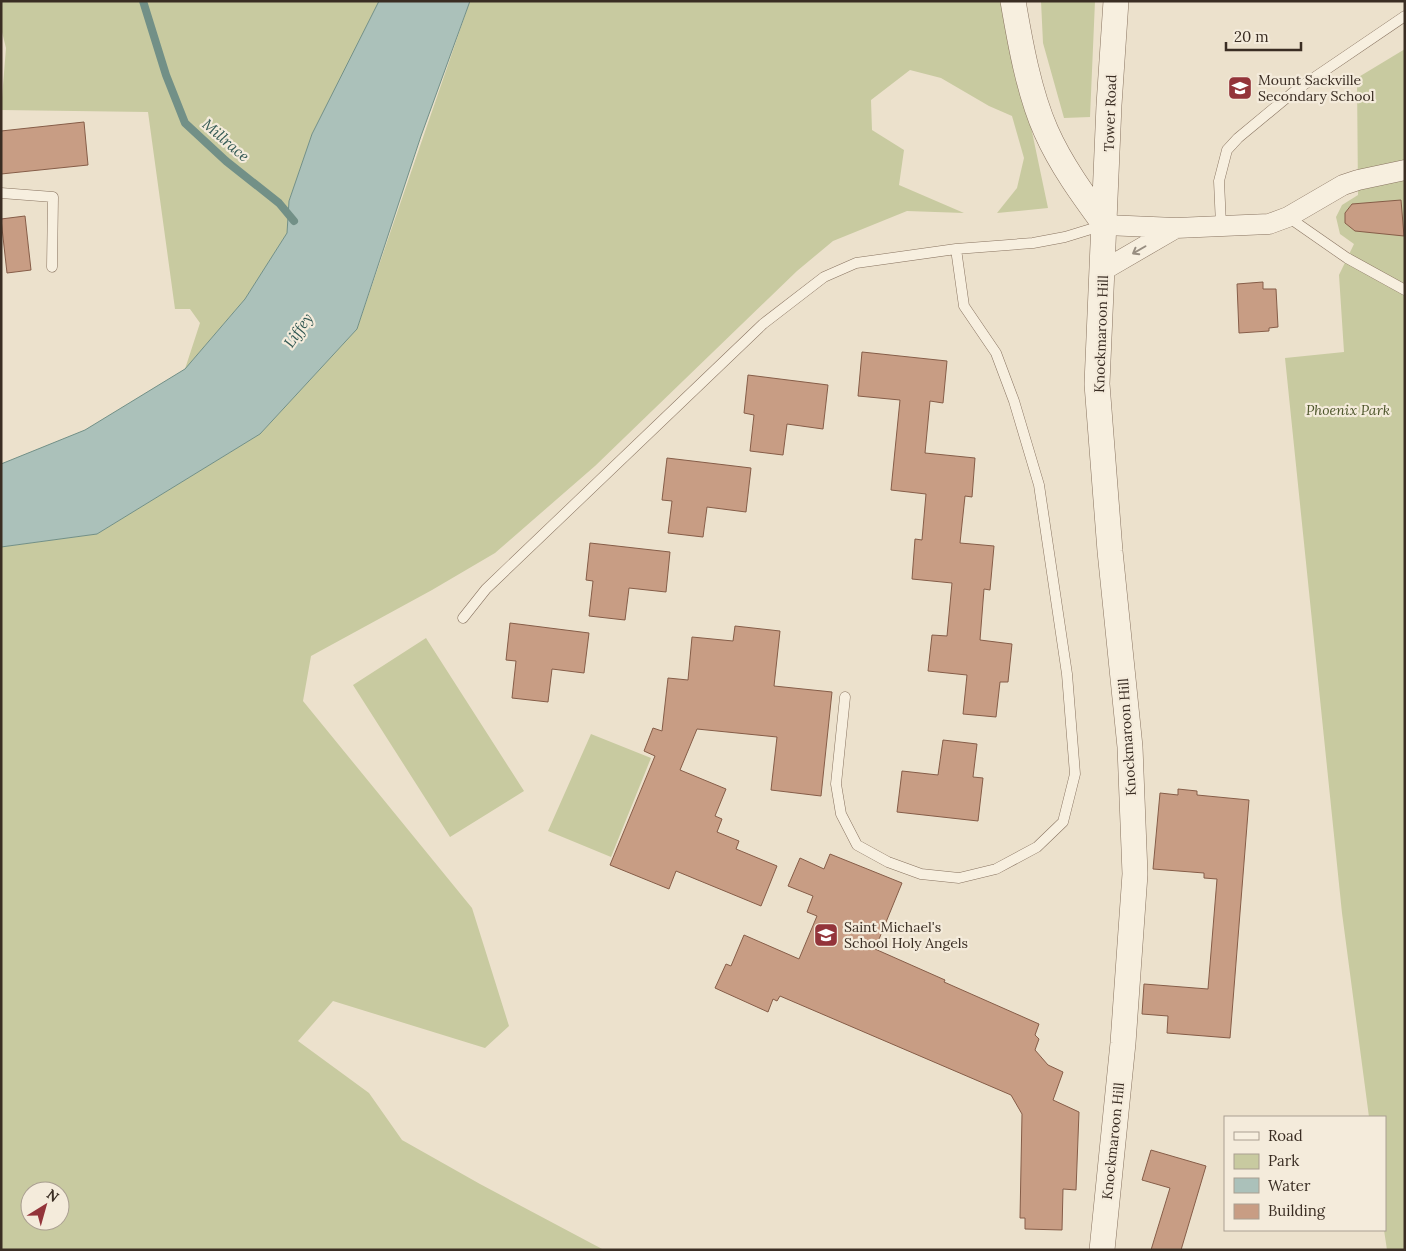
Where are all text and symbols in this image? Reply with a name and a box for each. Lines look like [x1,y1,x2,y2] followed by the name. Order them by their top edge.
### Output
[1226,20,1301,52] scale bar
[1234,27,1269,46] text: 20 m
[1258,71,1375,105] place label: Mount Sackville Secondary School
[1100,74,1120,152] street label: Tower Road
[1227,75,1253,101] school or university icon: Mount Sackville Secondary School
[199,114,253,166] water label: Millrace
[1133,245,1147,255] one-way arrow
[1090,275,1112,393] street label: Knockmaroon Hill
[279,309,317,351] water label: Liffey
[1306,401,1390,419] park label: Phoenix Park
[1114,677,1140,796] street label: Knockmaroon Hill
[844,918,968,952] place label: Saint Michael's School Holy Angels
[813,922,839,948] school or university icon: Saint Michael's School Holy Angels
[1098,1081,1128,1201] street label: Knockmaroon Hill
[1224,1116,1386,1231] legend
[1268,1126,1303,1145] text: Road
[1268,1151,1299,1170] text: Park
[1268,1176,1311,1195] text: Water
[20,1181,70,1231] north arrow
[43,1185,63,1206] text: N
[1268,1201,1326,1220] text: Building

